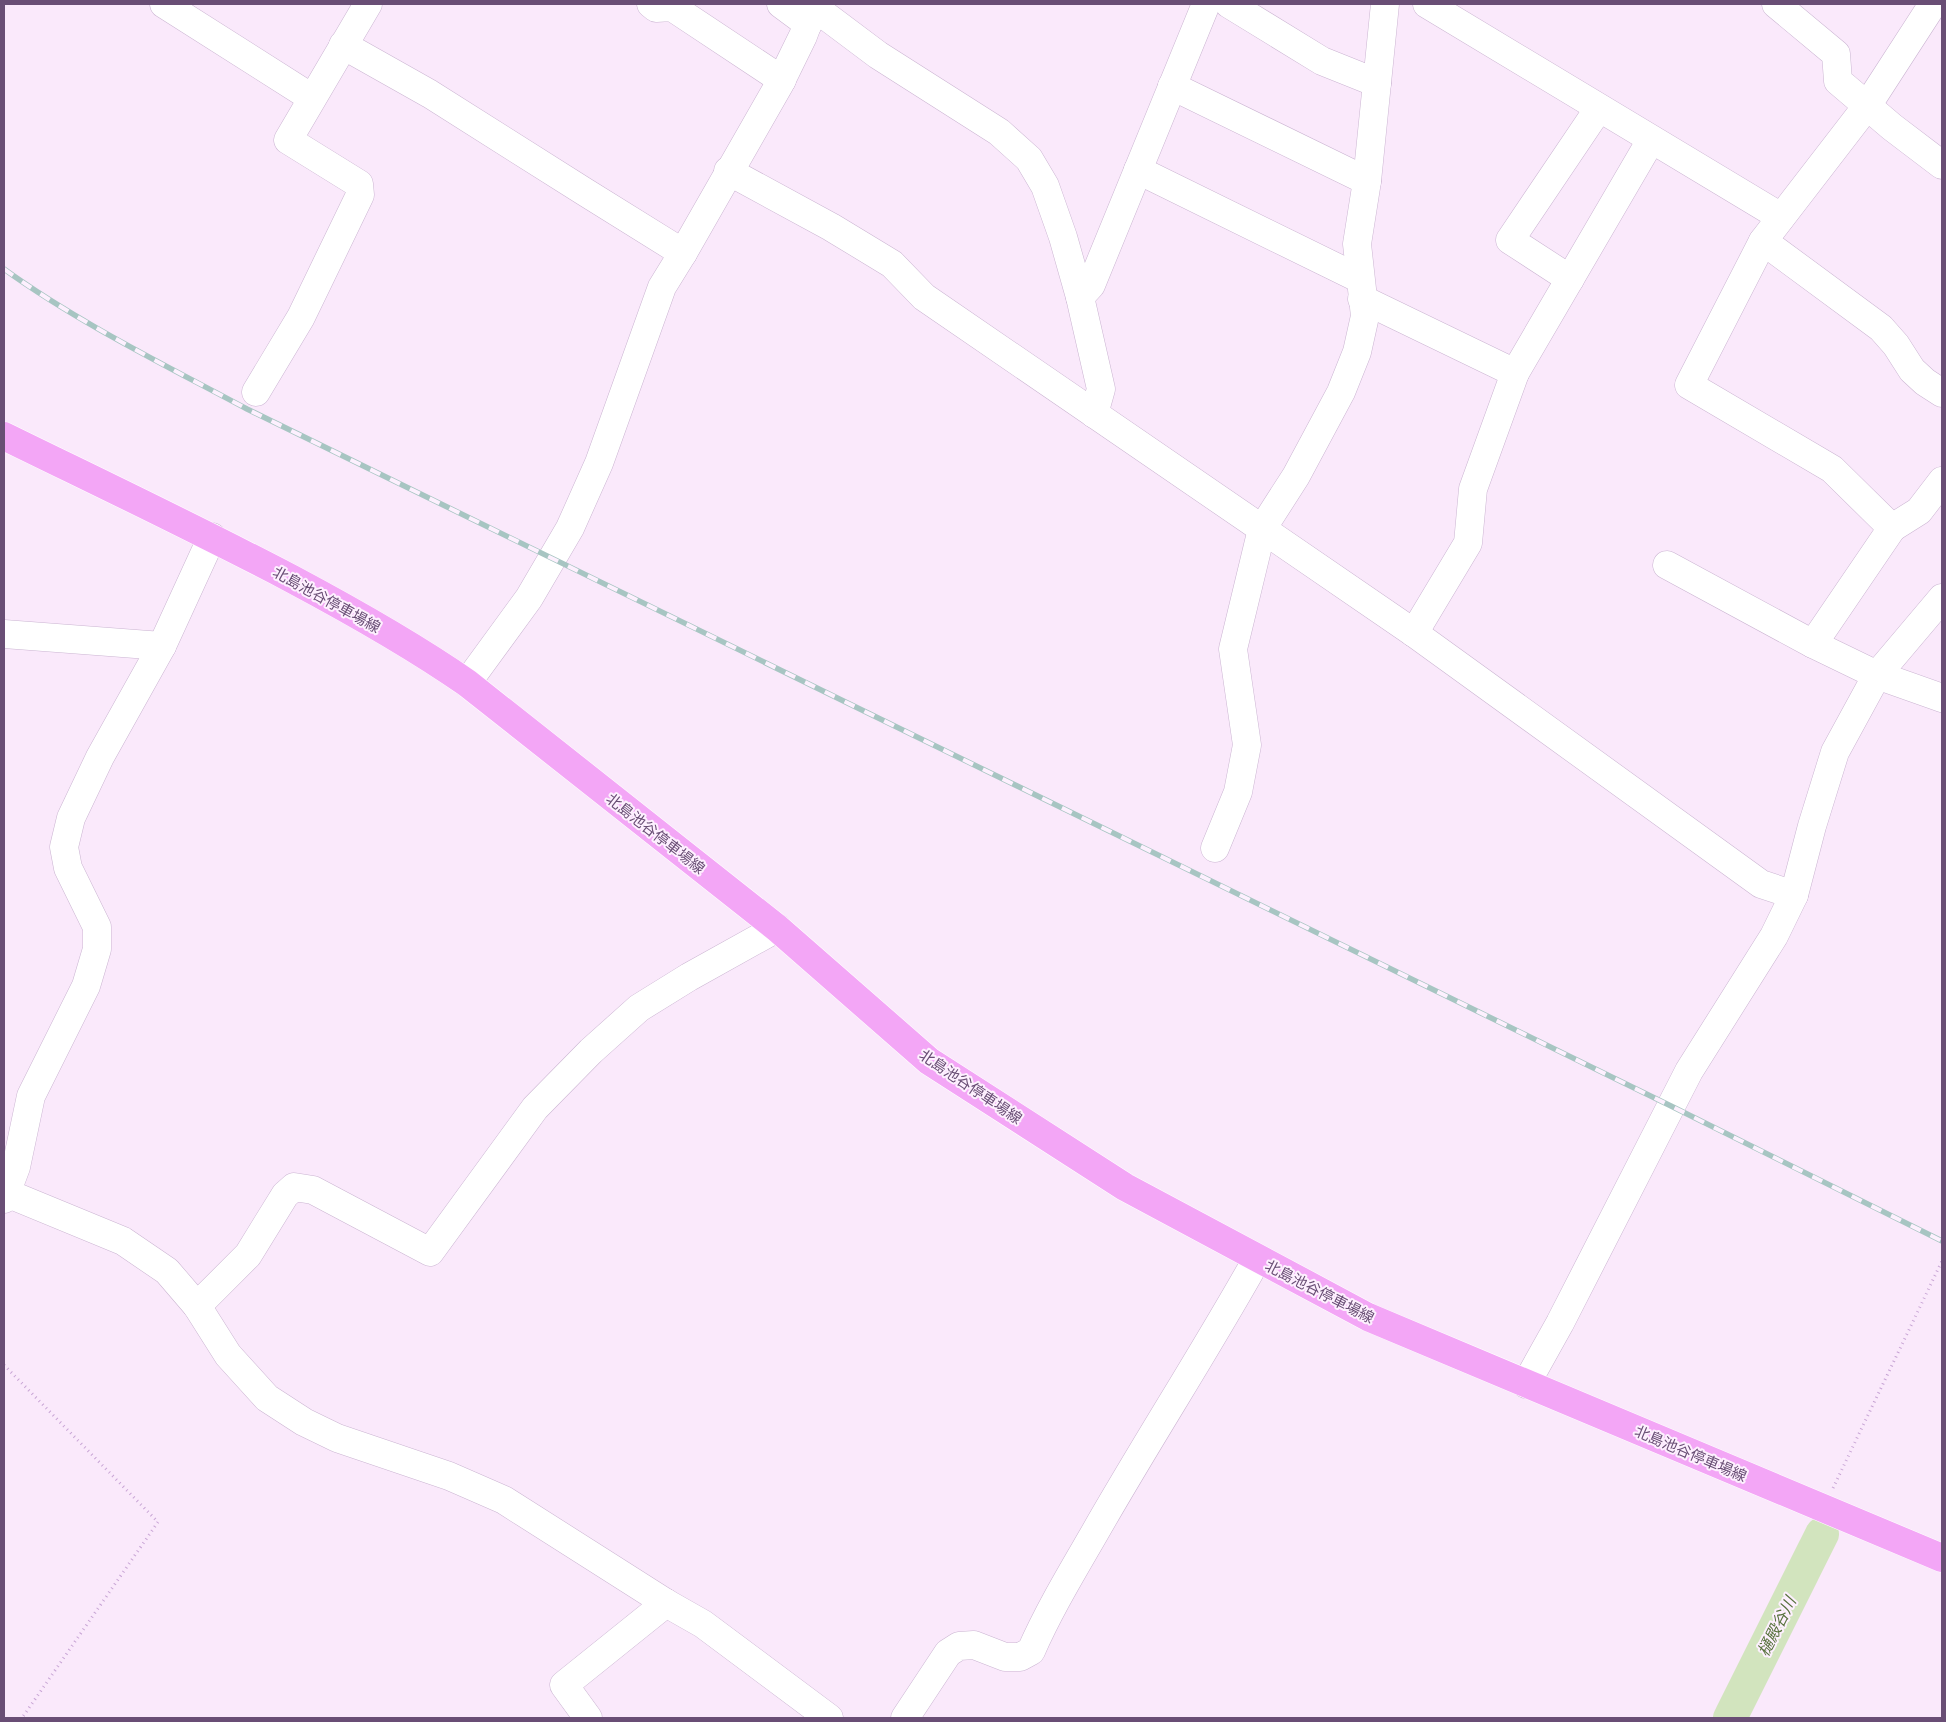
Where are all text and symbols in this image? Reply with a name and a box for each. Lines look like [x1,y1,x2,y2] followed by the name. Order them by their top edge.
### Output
[270,562,384,636] street label: 北島池谷停車場線
[603,789,709,877] street label: 北島池谷停車場線
[916,1045,1026,1127] street label: 北島池谷停車場線
[1262,1256,1378,1326] street label: 北島池谷停車場線
[1632,1421,1750,1485] street label: 北島池谷停車場線
[1753,1591,1800,1659] water label: 樋殿谷川

